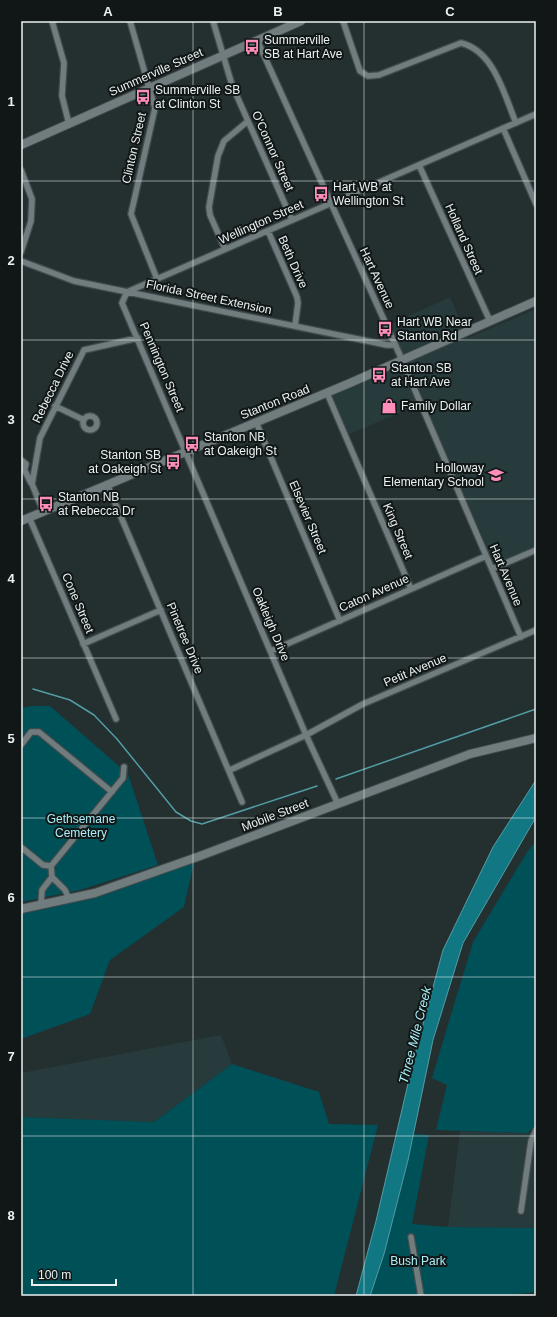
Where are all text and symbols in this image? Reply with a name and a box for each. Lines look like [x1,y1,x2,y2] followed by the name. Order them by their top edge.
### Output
[103,4,113,19] text: A
[273,4,283,19] text: B
[445,4,455,19] text: C
[264,33,343,61] place label: Summerville SB at Hart Ave
[243,38,261,56] bus stop icon: Summerville SB at Hart Ave
[107,45,206,99] street label: Summerville Street
[155,83,240,111] place label: Summerville SB at Clinton St
[134,88,152,106] bus stop icon: Summerville SB at Clinton St
[7,94,15,109] text: 1
[249,109,297,194] street label: O'Connor Street
[119,110,149,185] street label: Clinton Street
[333,180,404,208] place label: Hart WB at Wellington St
[312,185,330,203] bus stop icon: Hart WB at Wellington St
[217,197,306,247] street label: Wellington Street
[442,201,486,277] street label: Holland Street
[275,234,311,291] street label: Beth Drive
[357,245,397,311] street label: Hart Avenue
[7,253,15,268] text: 2
[145,277,273,317] street label: Florida Street Extension
[397,315,472,343] place label: Hart WB Near Stanton Rd
[137,320,187,415] street label: Pennington Street
[376,320,394,338] bus stop icon: Hart WB Near Stanton Rd
[29,348,77,425] street label: Rebecca Drive
[391,361,452,389] place label: Stanton SB at Hart Ave
[370,366,388,384] bus stop icon: Stanton SB at Hart Ave
[238,382,312,422] street label: Stanton Road
[380,397,398,415] shop icon: Family Dollar
[401,399,471,413] place label: Family Dollar
[7,412,15,427] text: 3
[204,430,277,458] place label: Stanton NB at Oakeigh St
[183,435,201,453] bus stop icon: Stanton NB at Oakeigh St
[88,448,162,476] place label: Stanton SB at Oakeigh St
[164,453,182,471] bus stop icon: Stanton SB at Oakeigh St
[383,461,484,489] place label: Holloway Elementary School
[487,466,505,484] school or university icon: Holloway Elementary School
[286,478,330,556] street label: Elsevier Street
[58,490,135,518] place label: Stanton NB at Rebecca Dr
[37,495,55,513] bus stop icon: Stanton NB at Rebecca Dr
[380,501,416,562] street label: King Street
[487,542,525,608] street label: Hart Avenue
[7,571,15,586] text: 4
[59,571,97,636] street label: Cone Street
[337,571,411,615] street label: Caton Avenue
[249,585,293,663] street label: Oakleigh Drive
[164,600,206,676] street label: Pinetree Drive
[381,650,449,690] street label: Petit Avenue
[7,731,15,746] text: 5
[239,796,311,834] street label: Mobile Street
[47,812,116,840] park label: Gethsemane Cemetery
[7,890,15,905] text: 6
[396,983,435,1085] water label: Three Mile Creek
[7,1049,15,1064] text: 7
[7,1208,15,1223] text: 8
[390,1254,447,1268] park label: Bush Park
[32,1261,116,1287] scale bar
[38,1268,71,1282] text: 100 m

